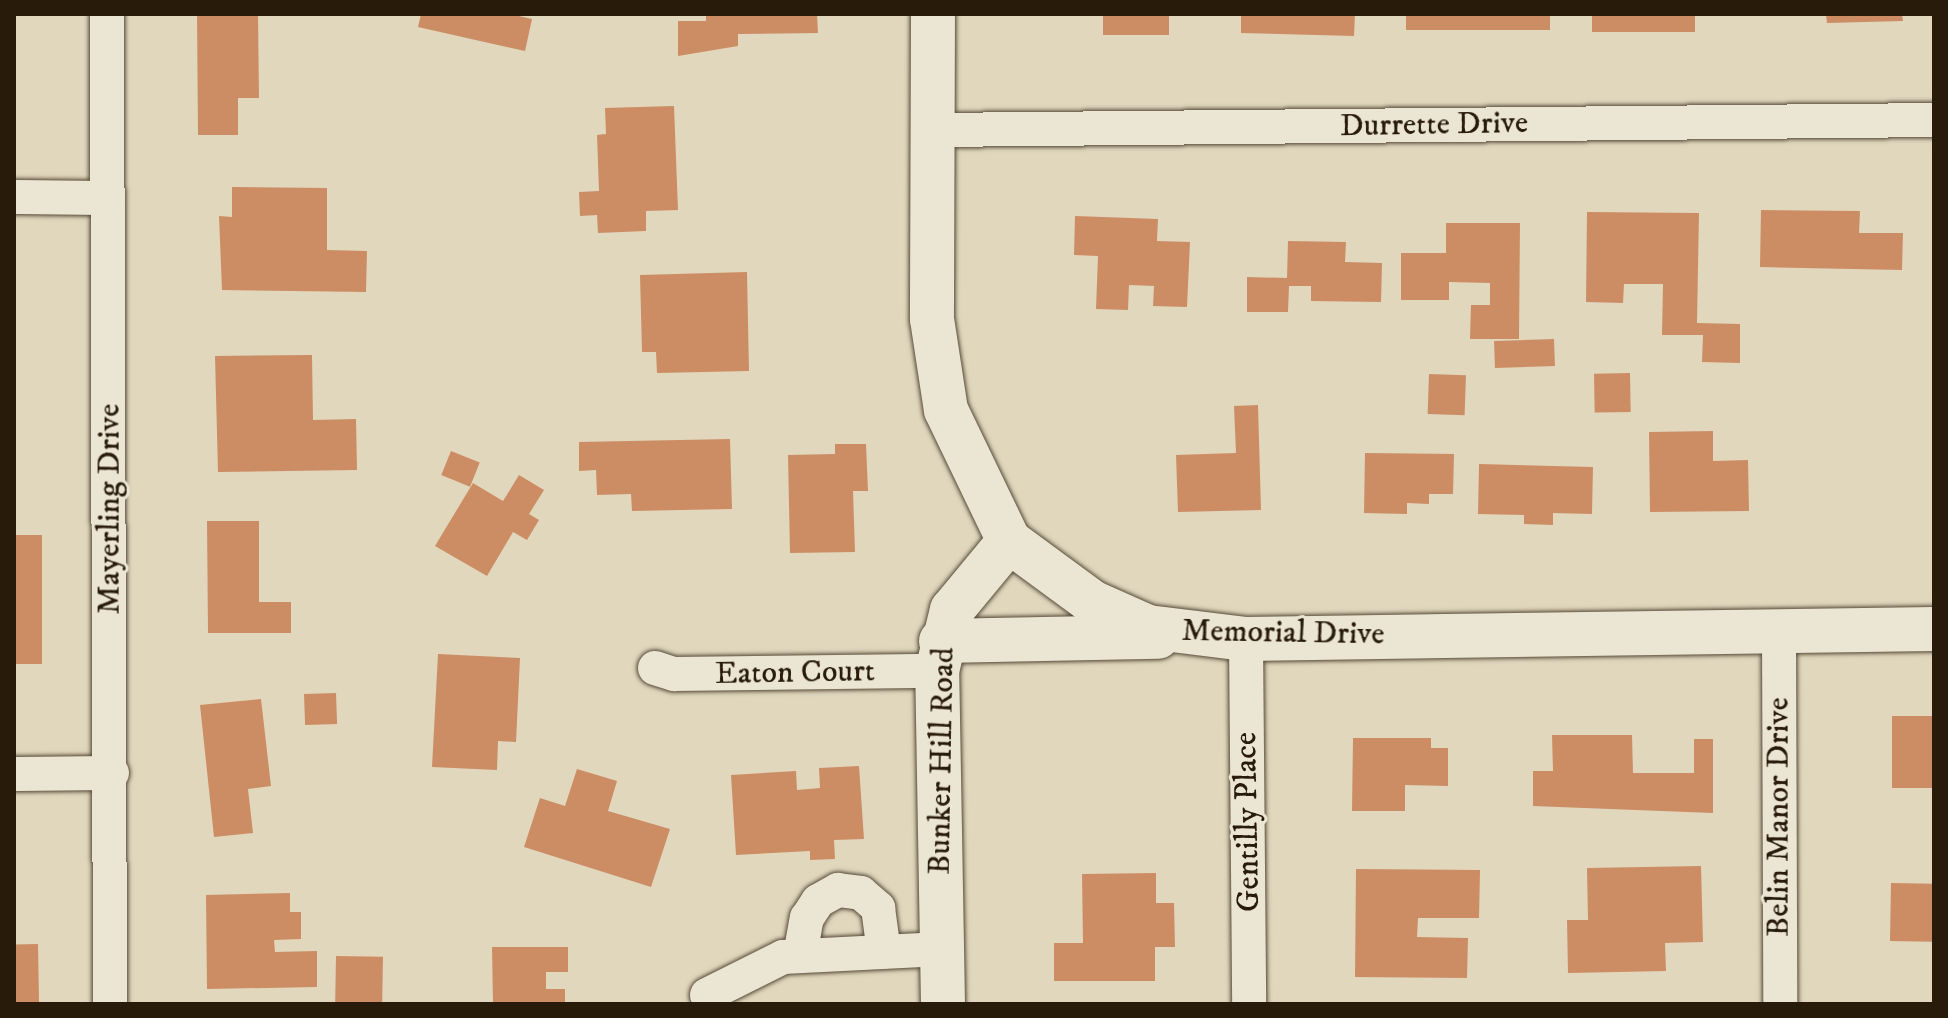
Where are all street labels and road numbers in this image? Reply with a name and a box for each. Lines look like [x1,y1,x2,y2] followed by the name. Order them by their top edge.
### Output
[1340,104,1528,146] street label: Durrette Drive
[91,403,129,615] street label: Mayerling Drive
[1181,612,1385,654] street label: Memorial Drive
[921,647,963,875] street label: Bunker Hill Road
[715,652,875,694] street label: Eaton Court
[1760,697,1798,937] street label: Belin Manor Drive
[1227,732,1269,912] street label: Gentilly Place

